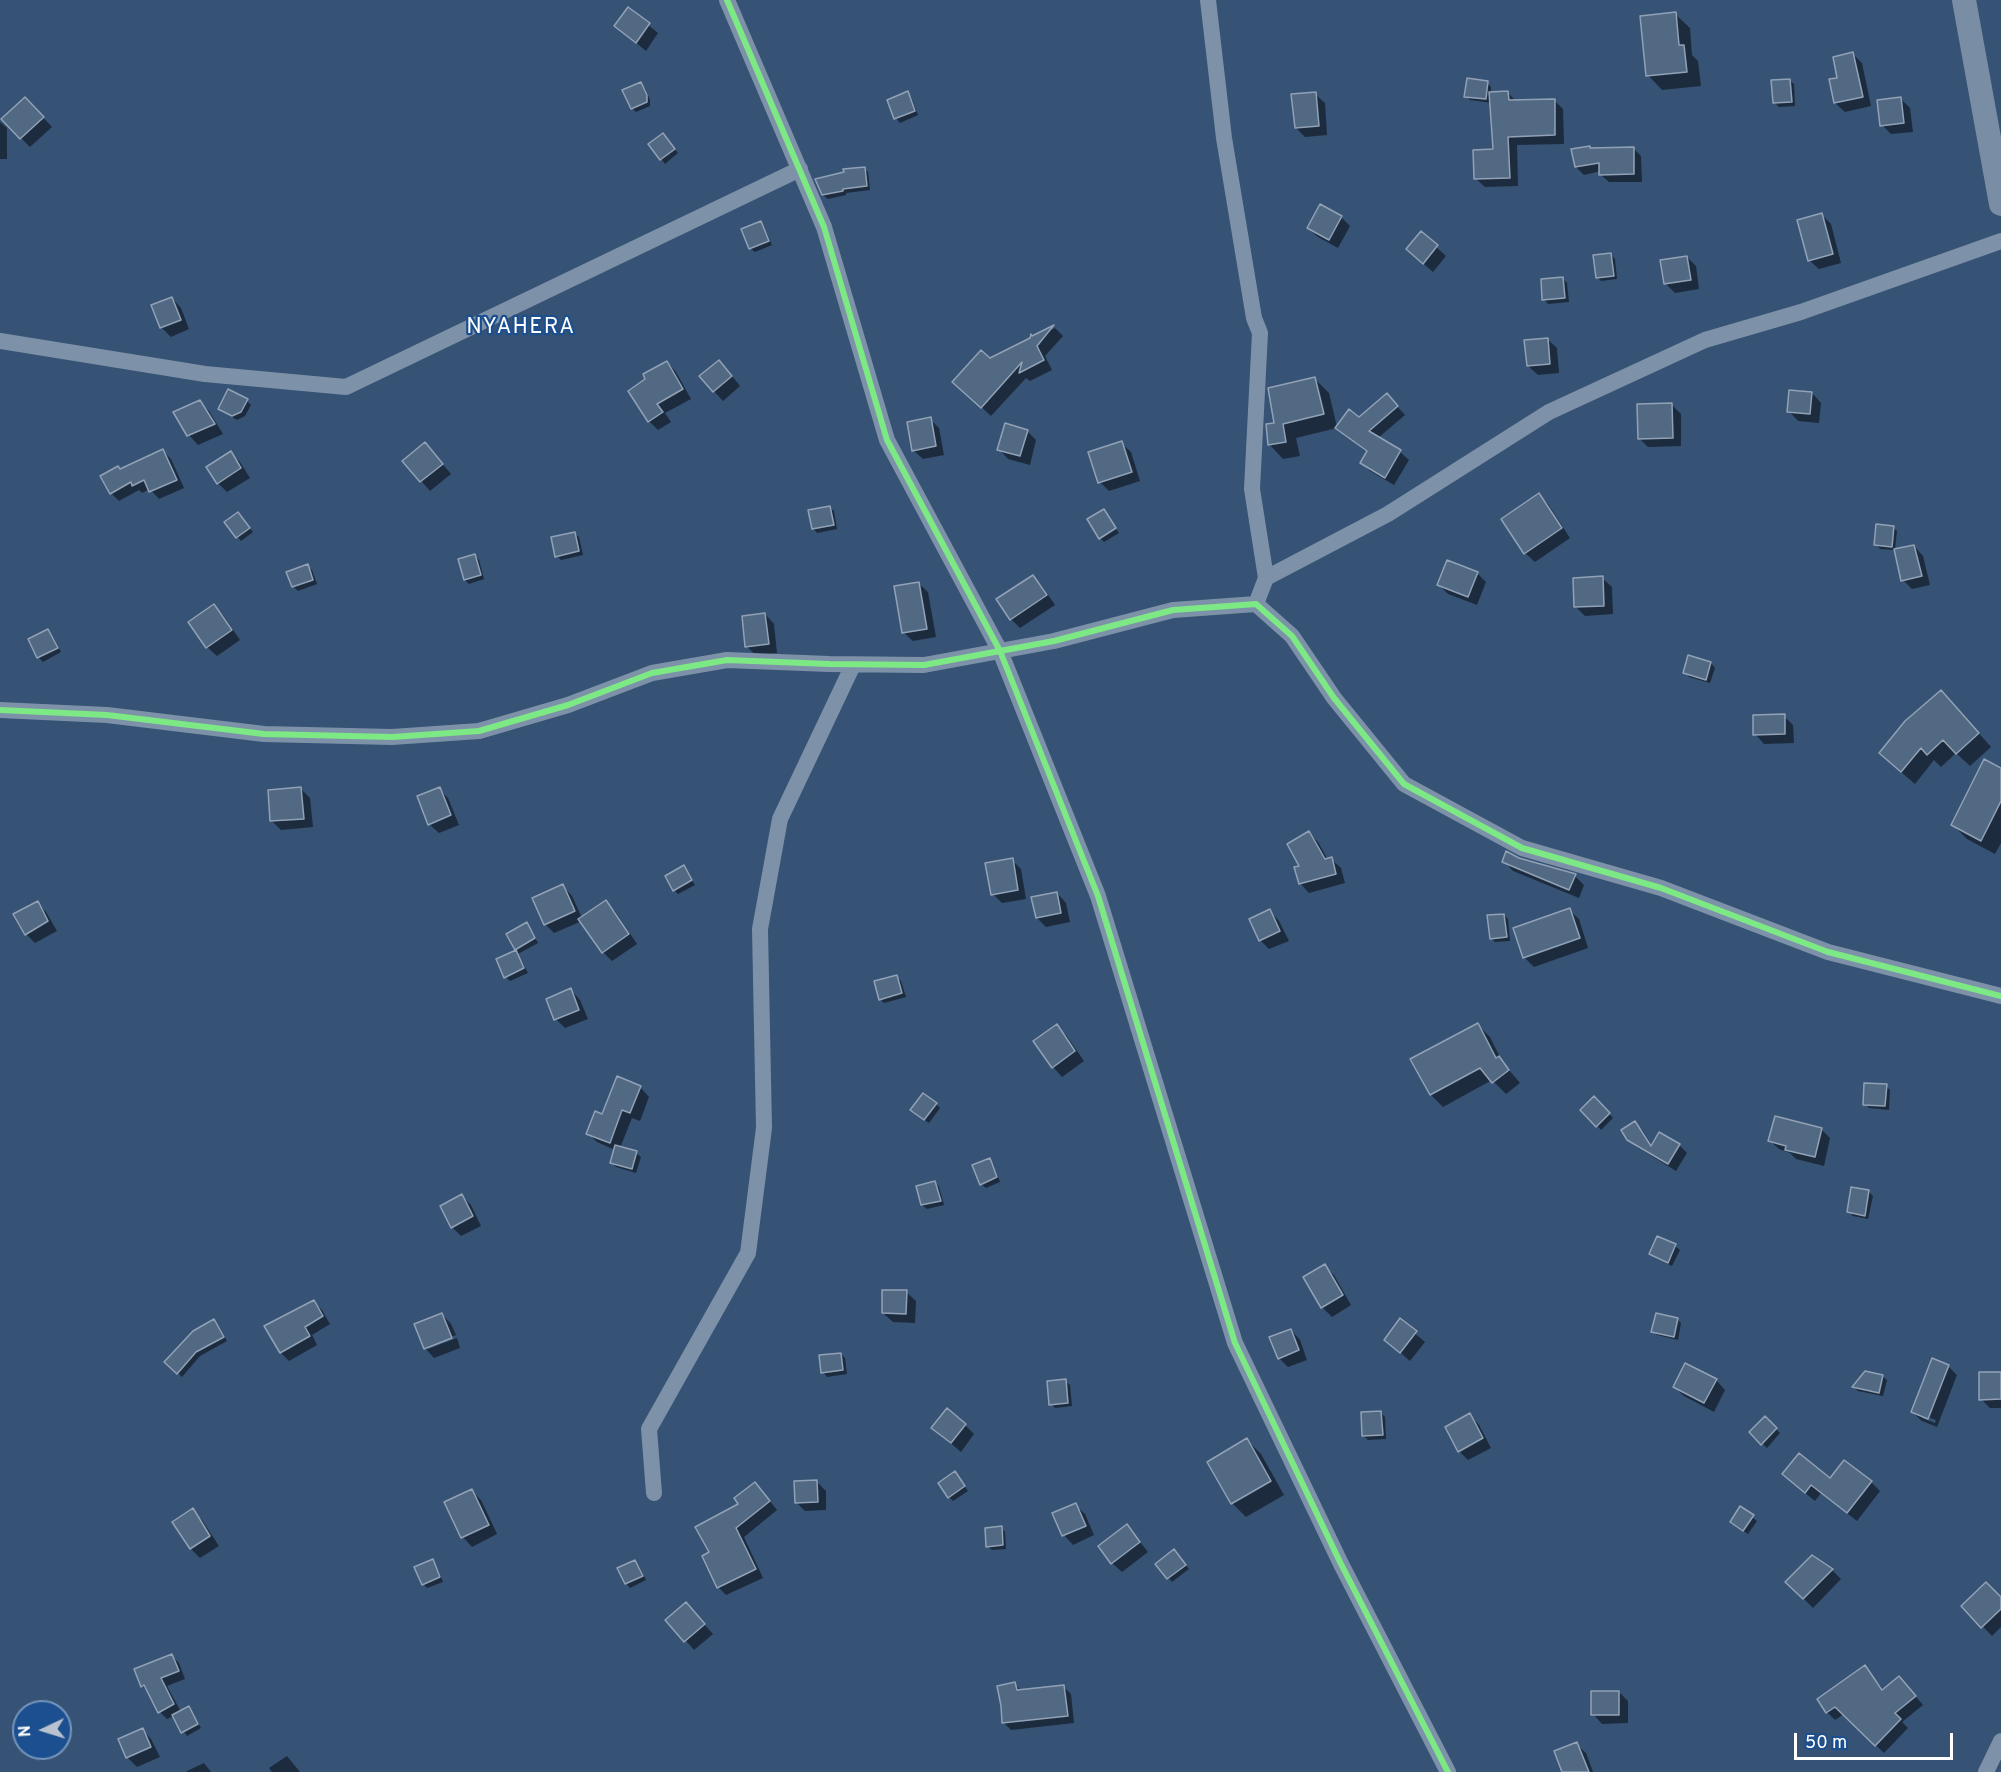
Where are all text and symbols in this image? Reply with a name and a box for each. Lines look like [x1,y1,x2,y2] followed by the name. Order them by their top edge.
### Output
[466,316,576,342] district label: NYAHERA
[12,1700,72,1760] north arrow
[1797,1721,1956,1759] scale bar
[16,1725,36,1738] text: N
[1805,1732,1847,1755] text: 50 m

